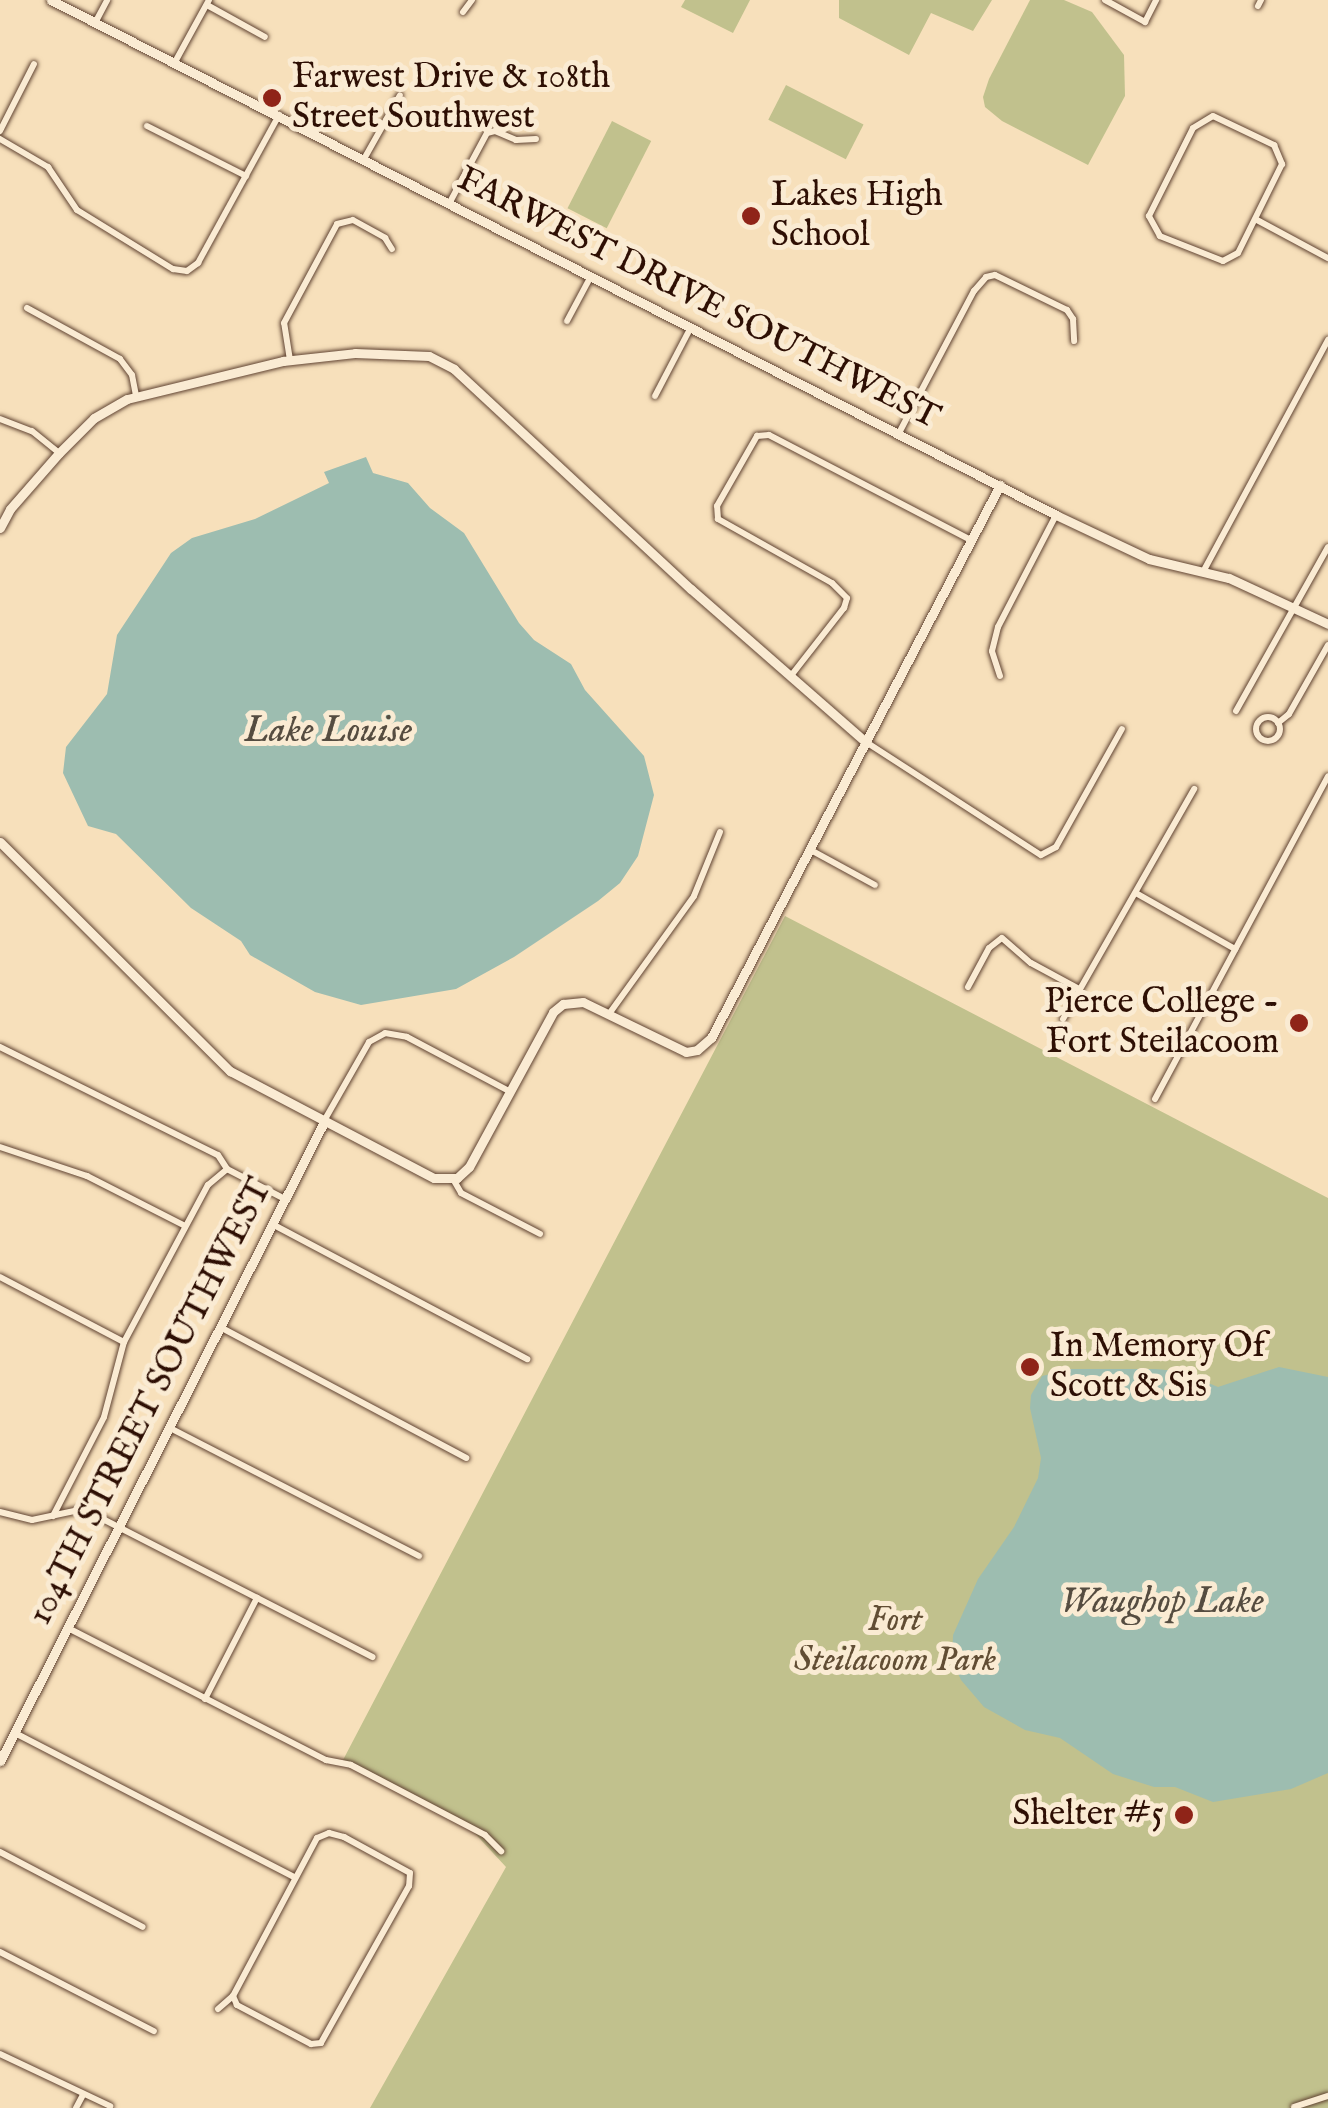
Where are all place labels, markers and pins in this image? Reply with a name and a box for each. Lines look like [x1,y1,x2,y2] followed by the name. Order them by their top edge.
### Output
[292,57,610,139] place label: Farwest Drive & 108th Street Southwest
[261,87,283,109] marker: Farwest Drive & 108th Street Southwest
[771,175,943,257] place label: Lakes High School
[740,205,762,227] marker: Lakes High School
[1044,982,1279,1064] place label: Pierce College - Fort Steilacoom
[1288,1012,1310,1034] marker: Pierce College - Fort Steilacoom
[1050,1326,1265,1408] place label: In Memory Of Scott & Sis
[1019,1356,1041,1378] marker: In Memory Of Scott & Sis
[1013,1794,1164,1836] place label: Shelter #5
[1173,1804,1195,1826] marker: Shelter #5

